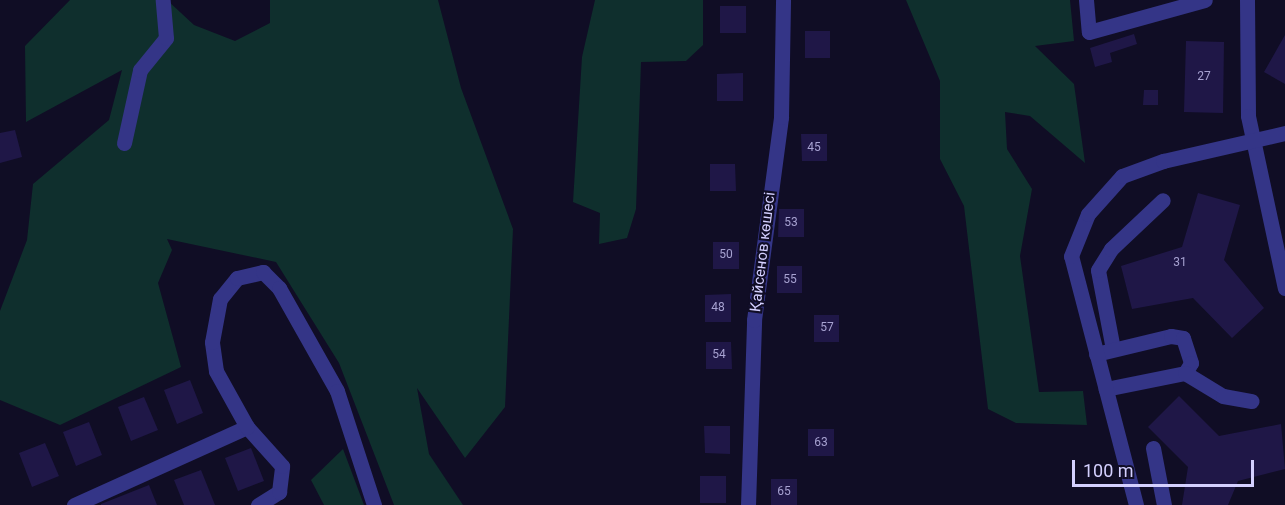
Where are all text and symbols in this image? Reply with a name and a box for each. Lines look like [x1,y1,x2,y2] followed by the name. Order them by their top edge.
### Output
[1197,70,1211,84] house number: 27
[807,141,821,155] house number: 45
[747,191,779,313] street label: Қайсенов көшесі
[784,216,798,230] house number: 53
[719,248,733,262] house number: 50
[1173,256,1187,270] house number: 31
[783,273,797,287] house number: 55
[711,301,725,315] house number: 48
[820,321,834,335] house number: 57
[712,348,726,362] house number: 54
[814,436,828,450] house number: 63
[1075,448,1256,486] scale bar
[1083,460,1134,481] text: 100 m
[777,485,791,499] house number: 65

